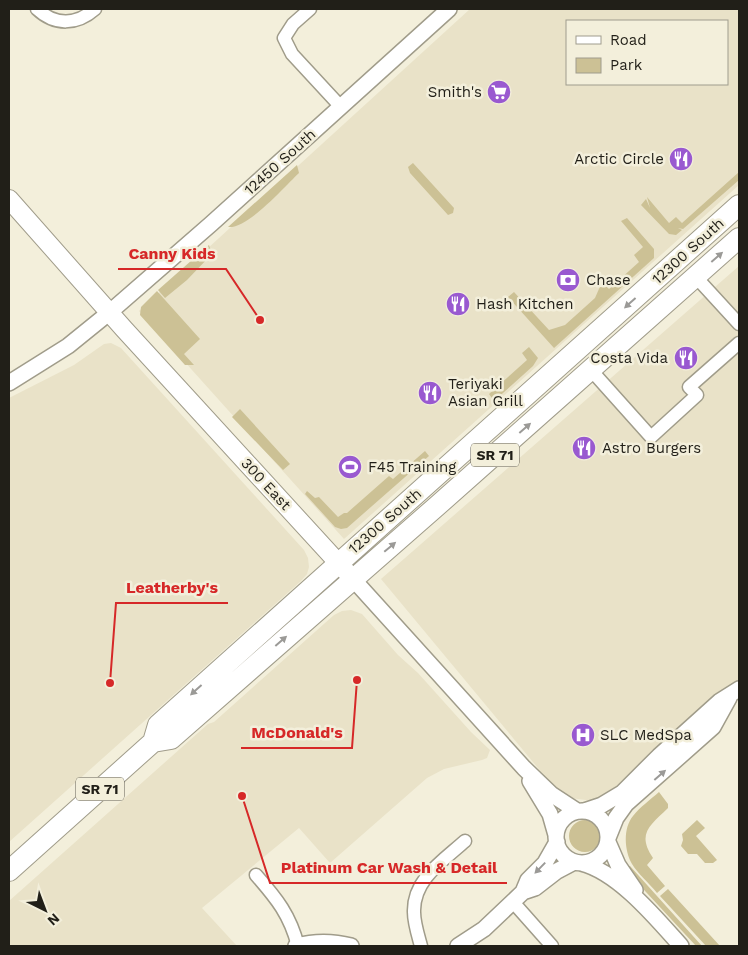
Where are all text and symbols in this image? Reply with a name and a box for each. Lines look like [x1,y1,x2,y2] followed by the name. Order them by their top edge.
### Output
[566,20,728,85] legend
[610,31,647,49] text: Road
[610,56,643,74] text: Park
[486,79,512,105] supermarket icon: Smith's
[428,83,482,101] place label: Smith's
[241,125,319,199] street label: 12450 South
[668,146,694,172] restaurant icon: Arctic Circle
[574,150,664,168] place label: Arctic Circle
[648,214,728,288] street label: 12300 South
[118,238,226,269] callout: Canny Kids
[128,244,216,263] text: Canny Kids
[711,251,723,263] one-way arrow
[555,267,581,293] bank icon: Chase
[586,271,631,289] place label: Chase
[445,291,471,317] restaurant icon: Hash Kitchen
[476,295,573,313] place label: Hash Kitchen
[625,297,637,309] one-way arrow
[673,345,699,371] restaurant icon: Costa Vida
[590,349,669,367] place label: Costa Vida
[448,375,523,410] place label: Teriyaki Asian Grill
[417,380,443,406] restaurant icon: Teriyaki Asian Grill
[519,423,532,434] one-way arrow
[571,435,597,461] restaurant icon: Astro Burgers
[602,439,701,457] place label: Astro Burgers
[471,444,519,466] road number: SR 71
[237,454,295,514] street label: 300 East
[337,454,363,480] sports icon: F45 Training
[368,458,456,476] place label: F45 Training
[345,485,425,557] street label: 12300 South
[383,542,396,553] one-way arrow
[116,572,228,603] callout: Leatherby's
[126,578,218,597] text: Leatherby's
[275,635,287,647] one-way arrow
[190,684,202,696] one-way arrow
[241,717,352,748] callout: McDonald's
[570,722,596,748] hospital icon: SLC MedSpa
[251,723,343,742] text: McDonald's
[600,726,692,744] place label: SLC MedSpa
[654,769,667,780] one-way arrow
[76,778,124,801] road number: SR 71
[270,852,507,883] callout: Platinum Car Wash & Detail
[281,858,498,877] text: Platinum Car Wash & Detail
[534,861,546,873] one-way arrow
[20,885,70,935] north arrow
[44,910,63,929] text: N

